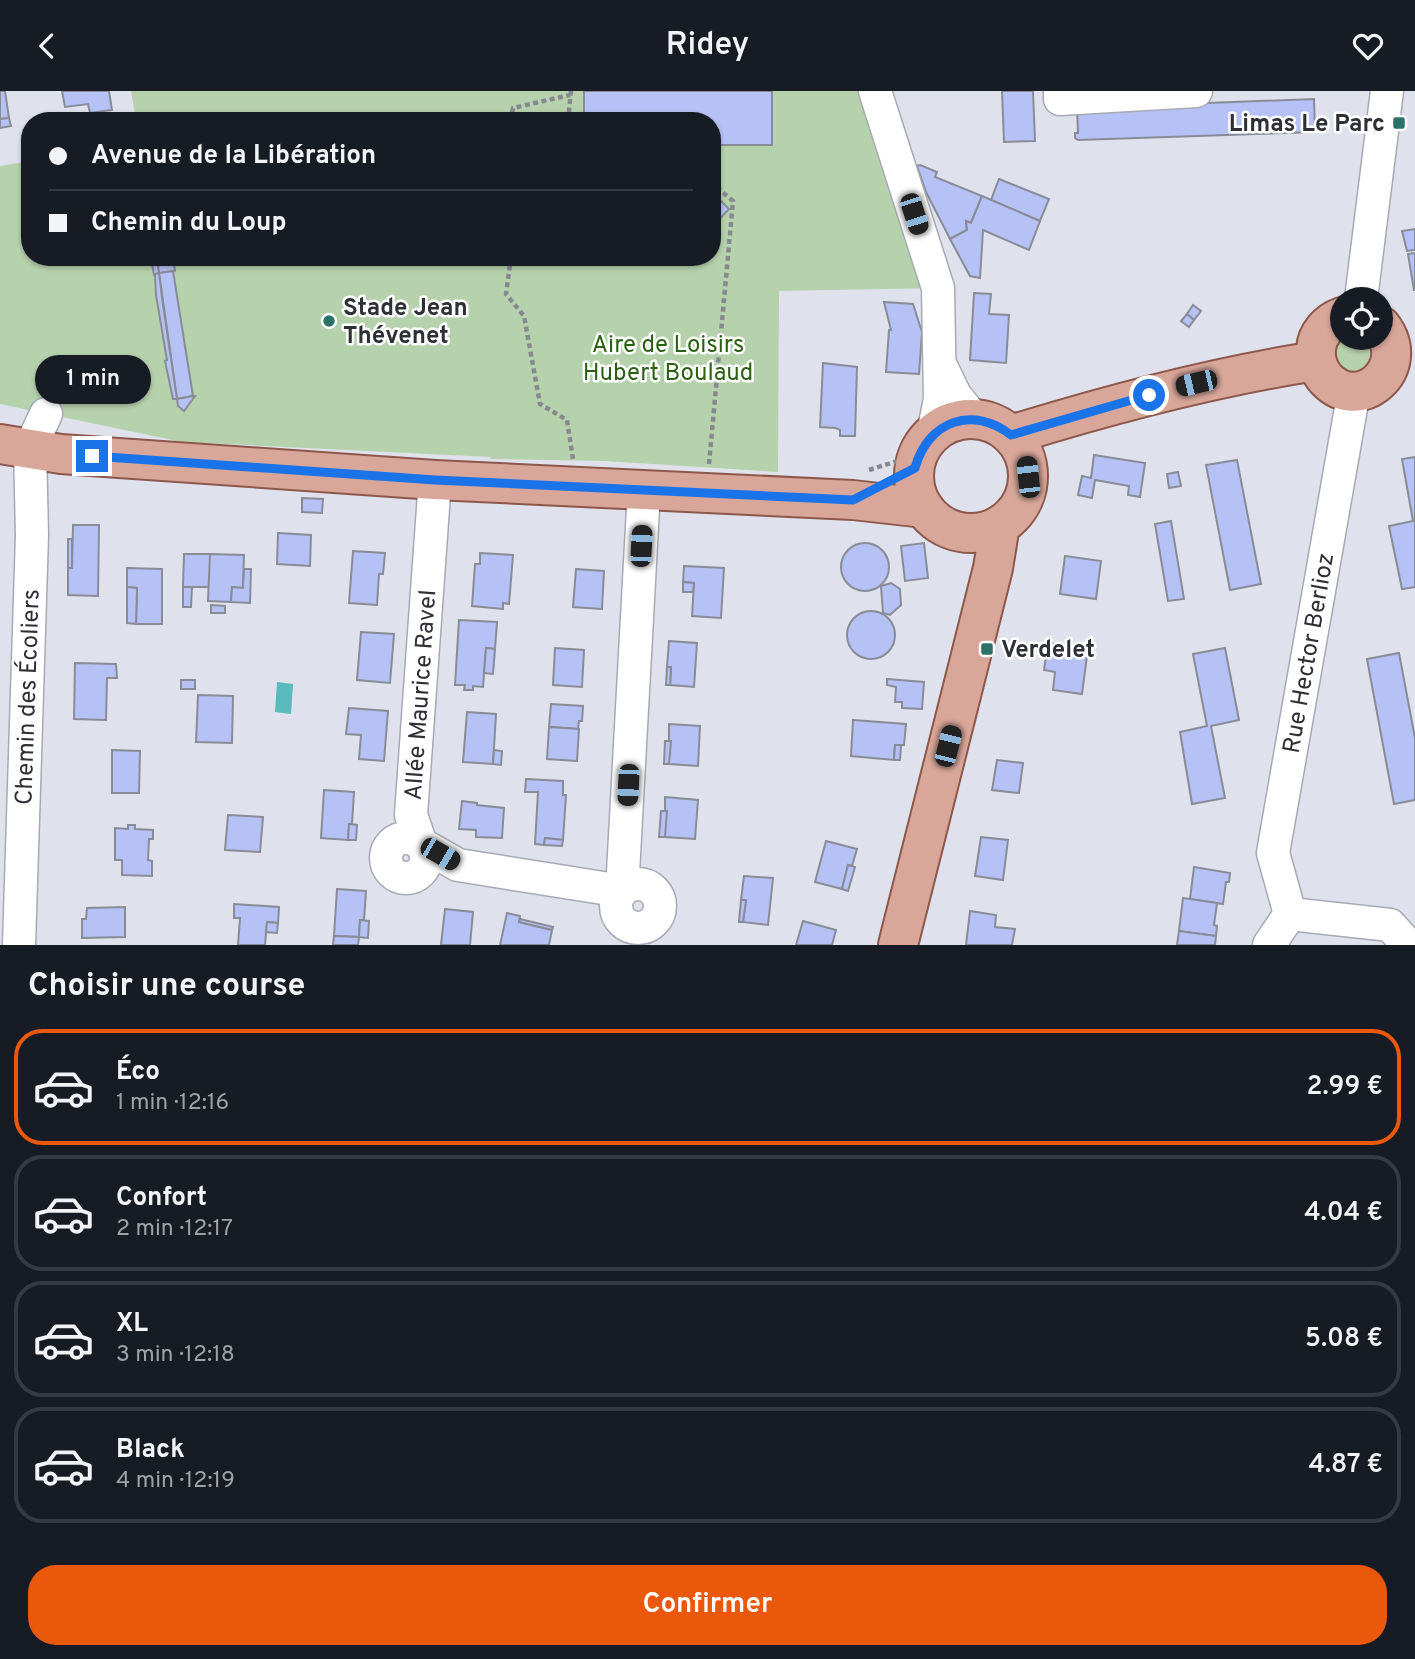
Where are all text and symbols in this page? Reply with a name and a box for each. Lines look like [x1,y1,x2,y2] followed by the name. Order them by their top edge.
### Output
[666,26,749,66] text: Ridey
[28,27,66,65] icon: back
[1349,27,1387,65] icon: heart
[1229,110,1385,140] place label: Limas Le Parc
[1391,115,1407,131] marker: Limas Le Parc
[91,140,376,173] text: Avenue de la Libération
[898,191,931,237] car
[91,207,287,240] text: Chemin du Loup
[1330,287,1393,350] map controls
[1330,287,1393,350] button: locate
[343,294,468,352] place label: Stade Jean Thévenet
[321,313,337,329] marker: Stade Jean Thévenet
[583,331,753,389] park label: Aire de Loisirs Hubert Boulaud
[34,355,150,403] callout: 1 min
[66,365,120,394] text: 1 min
[1174,368,1219,398] car
[1133,379,1165,411] route start
[76,440,108,472] route end
[1016,455,1041,499] car
[630,524,653,568] car
[1278,551,1342,756] street label: Rue Hector Berlioz
[8,588,48,806] street label: Chemin des Écoliers
[400,589,444,801] street label: Allée Maurice Ravel
[1001,636,1095,666] place label: Verdelet
[979,641,995,657] marker: Verdelet
[933,723,964,769] car
[617,763,640,807] car
[417,834,464,874] car
[28,967,305,1007] text: Choisir une course
[32,1056,95,1119] icon: car
[116,1056,160,1089] text: Éco
[1307,1071,1383,1104] text: 2.99 €
[116,1089,229,1118] text: 1 min · 12:16
[32,1182,95,1245] icon: car
[116,1182,207,1215] text: Confort
[1304,1197,1383,1230] text: 4.04 €
[116,1215,233,1244] text: 2 min · 12:17
[32,1308,95,1371] icon: car
[116,1308,148,1341] text: XL
[1305,1323,1383,1356] text: 5.08 €
[116,1341,235,1370] text: 3 min · 12:18
[32,1434,95,1497] icon: car
[116,1434,185,1467] text: Black
[1308,1449,1383,1482] text: 4.87 €
[116,1467,235,1496] text: 4 min · 12:19
[28,1565,1387,1645] button: Confirmer

